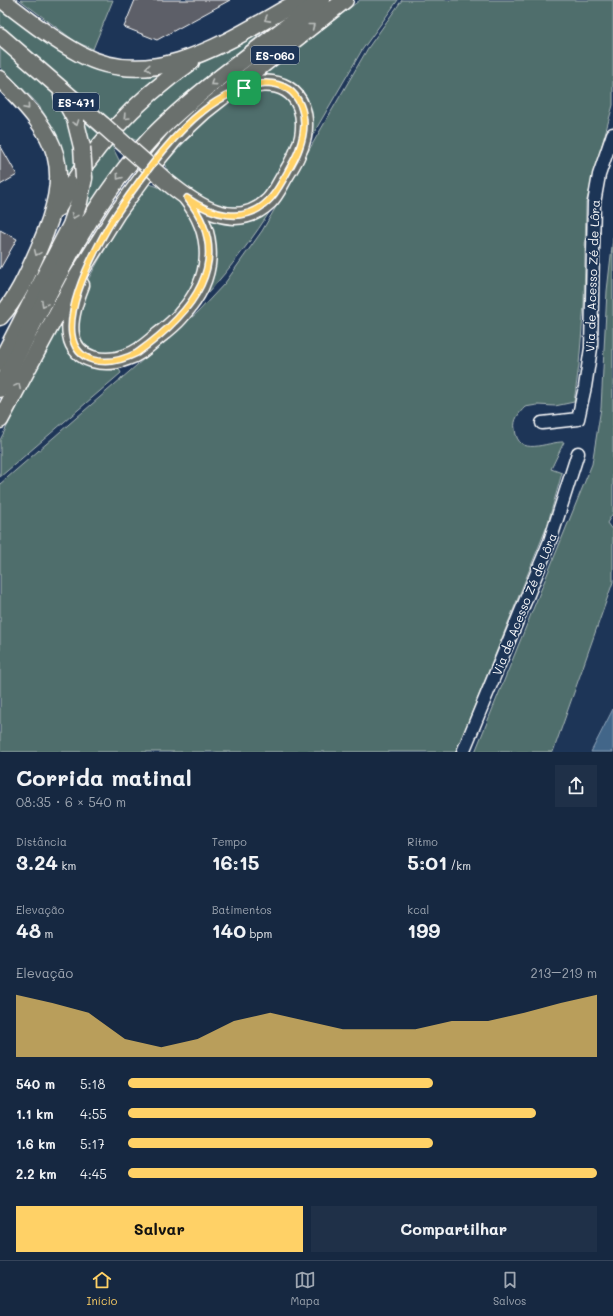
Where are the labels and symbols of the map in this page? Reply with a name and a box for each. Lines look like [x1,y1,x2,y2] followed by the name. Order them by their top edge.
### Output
[264,14,271,21] one-way arrow
[307,24,314,31] one-way arrow
[251,46,299,64] road number: ES-060
[145,63,151,72] one-way arrow
[227,71,261,105] pin
[210,78,217,85] one-way arrow
[53,93,99,111] road number: ES-471
[23,102,30,110] one-way arrow
[123,112,130,120] one-way arrow
[71,119,80,126] one-way arrow
[117,172,124,179] one-way arrow
[581,200,603,352] street label: Via de Acesso Zé de Lôra
[71,213,79,220] one-way arrow
[34,248,42,256] one-way arrow
[41,300,49,308] one-way arrow
[14,383,21,390] one-way arrow
[488,530,560,678] street label: Via de Acesso Zé de Lôra

